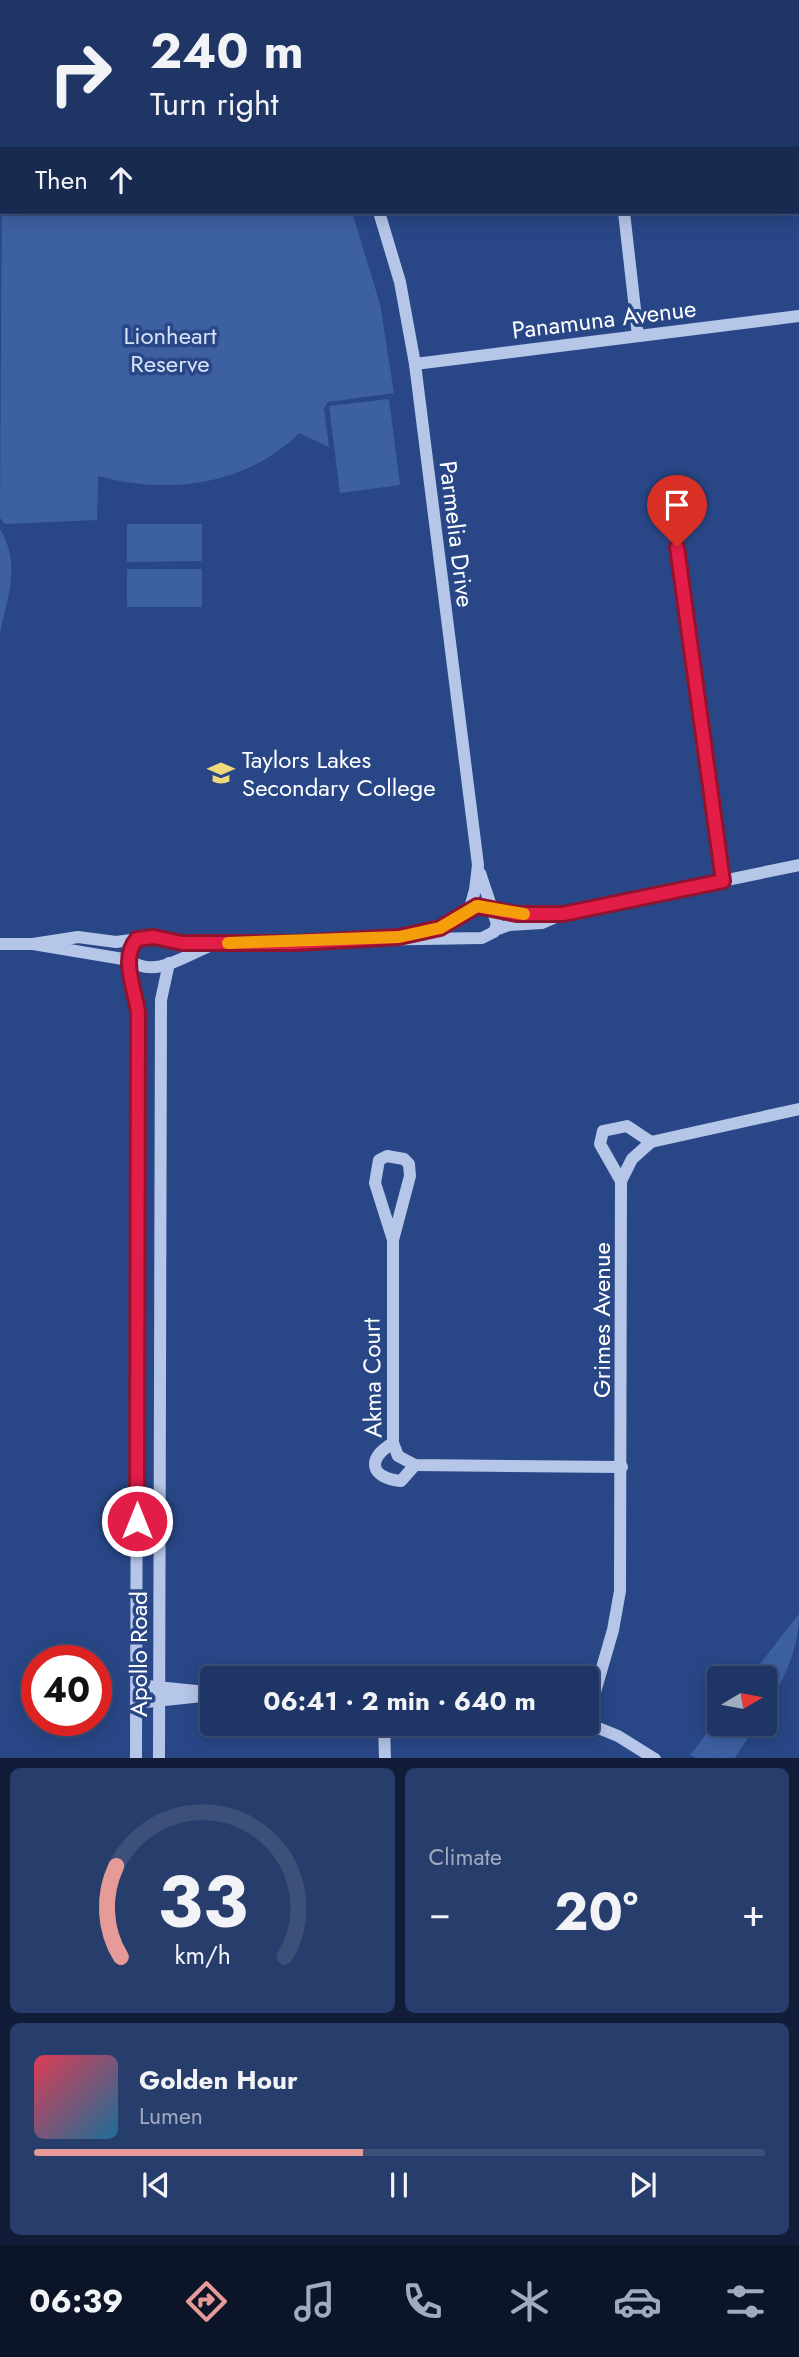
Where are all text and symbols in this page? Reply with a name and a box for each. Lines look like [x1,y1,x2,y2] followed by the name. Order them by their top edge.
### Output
[150,16,304,86] text: 240 m
[35,28,126,119] icon: right
[150,81,279,127] text: Turn right
[35,161,88,199] text: Then
[102,161,140,199] icon: ahead
[510,290,698,348] street label: Panamuna Avenue
[123,318,217,381] park label: Lionheart Reserve
[431,459,483,609] street label: Parmelia Drive
[647,475,707,547] pin
[658,486,696,524] icon: arrive
[242,742,436,805] place label: Taylors Lakes Secondary College
[206,758,236,788] school or university icon: Taylors Lakes Secondary College
[584,1242,619,1398] street label: Grimes Avenue
[353,1317,391,1438] street label: Akma Court
[100,1484,174,1558] position arrow
[121,1591,156,1717] street label: Apollo Road
[21,1645,112,1736] speed limit sign: 40
[707,1666,777,1736] north arrow
[707,1666,777,1736] map controls
[263,1682,536,1720] text: 06:41 · 2 min · 640 m
[429,1840,502,1874] text: Climate
[157,1849,247,1954] text: 33
[554,1874,638,1950] text: 20°
[429,1885,451,1940] text: −
[742,1885,765,1940] text: +
[174,1936,231,1972] text: km/h
[139,2061,298,2099] text: Golden Hour
[139,2099,203,2133] text: Lumen
[137,2166,175,2204] icon: previous
[380,2166,418,2204] icon: pause
[624,2166,662,2204] icon: next
[182,2277,231,2326] icon: directions
[290,2277,339,2326] icon: music
[398,2277,447,2326] icon: phone
[505,2277,554,2326] icon: climate
[613,2277,662,2326] icon: car
[721,2277,770,2326] icon: filters
[29,2278,124,2324] text: 06:39

